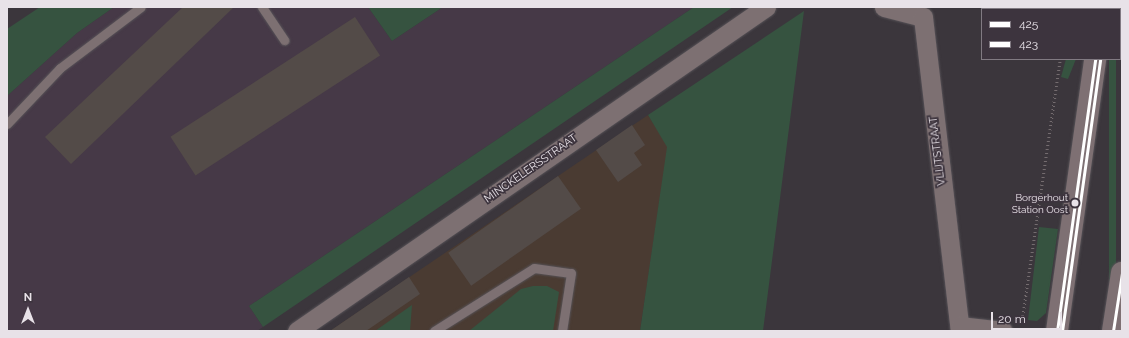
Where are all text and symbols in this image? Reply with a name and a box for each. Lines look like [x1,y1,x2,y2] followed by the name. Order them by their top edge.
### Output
[981,8,1121,60] legend
[1019,17,1038,31] text: 425
[1019,37,1038,51] text: 423
[927,115,949,187] street label: VLIJTSTRAAT
[482,132,580,206] street label: MINCKELERSSTRAAT
[1012,191,1068,214] place label: Borgerhout Station Oost
[1070,198,1080,208] marker: Borgerhout Station Oost
[8,290,48,330] north arrow
[24,291,32,304] text: N
[993,304,1064,330] scale bar
[998,312,1026,326] text: 20 m

